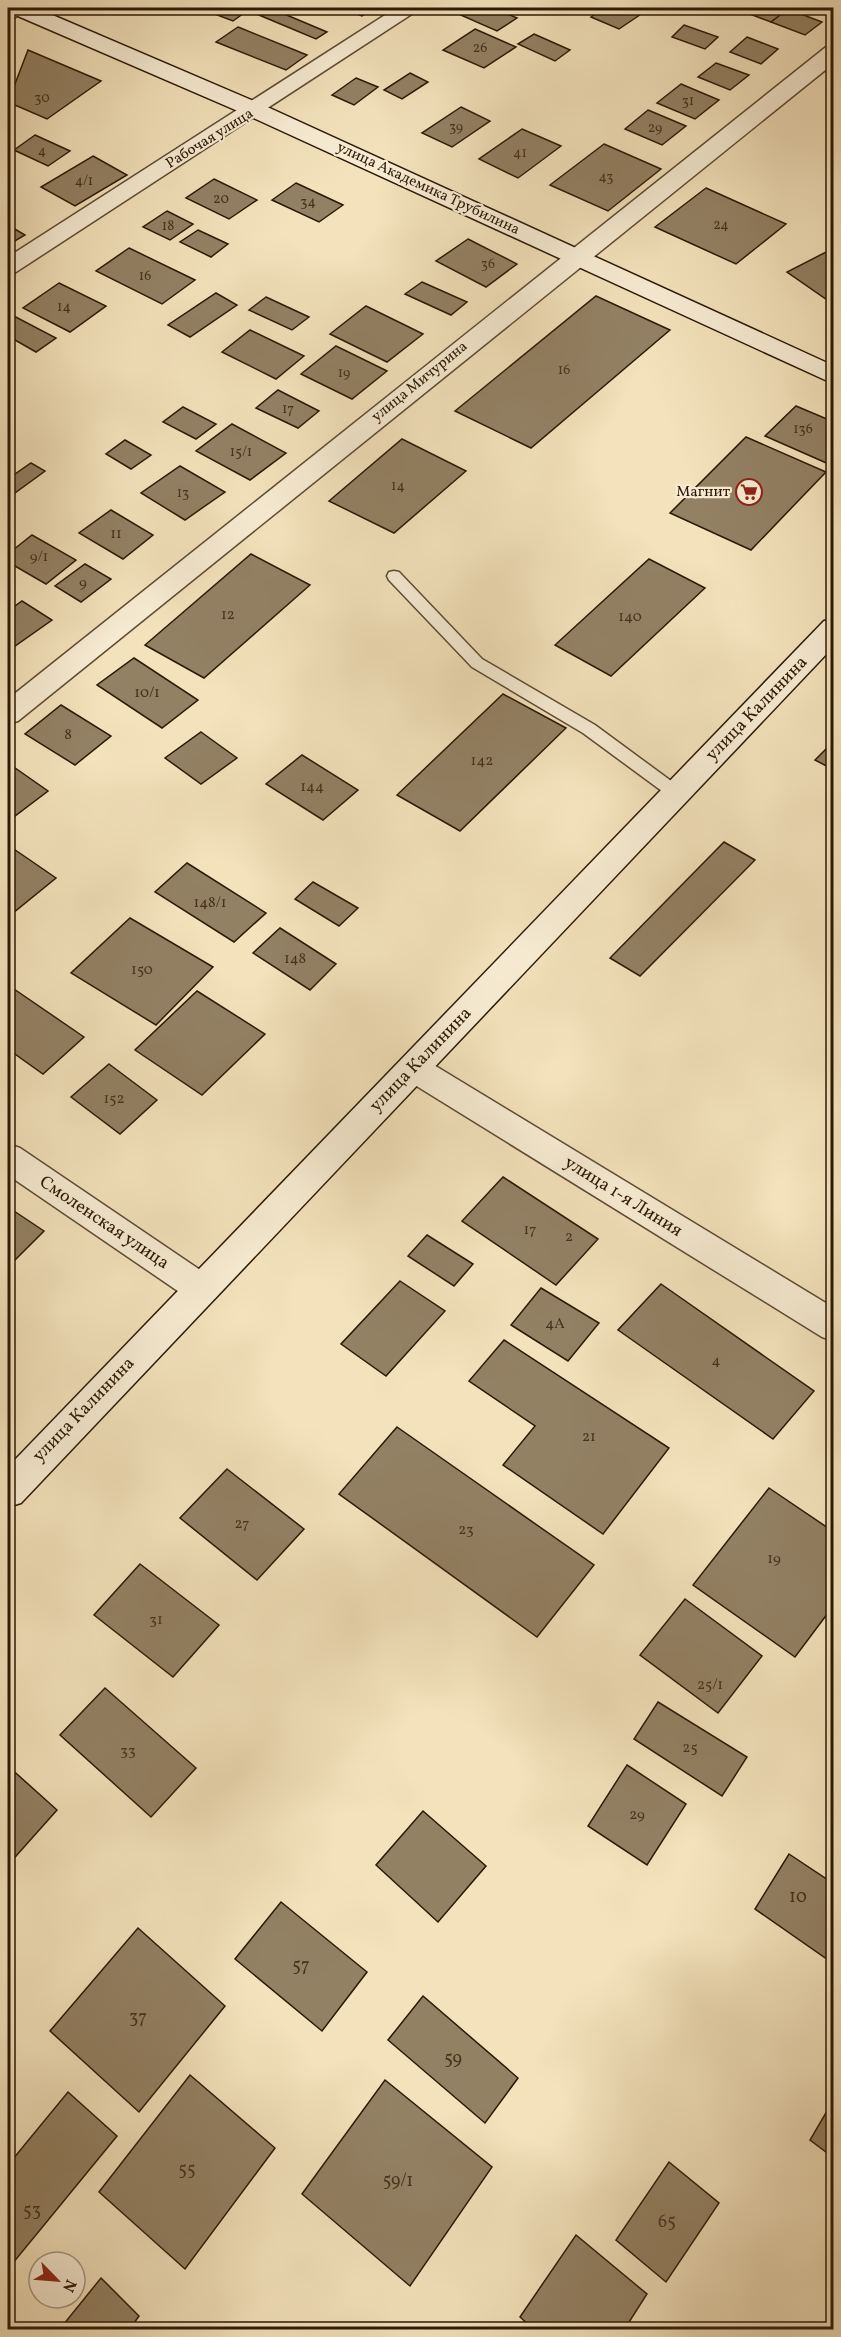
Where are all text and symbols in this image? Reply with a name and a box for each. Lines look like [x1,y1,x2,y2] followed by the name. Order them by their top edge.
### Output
[473,39,487,58] house number: 26
[34,89,50,108] house number: 30
[682,92,694,111] house number: 31
[162,104,258,174] street label: Рабочая улица
[449,118,463,137] house number: 39
[648,119,662,138] house number: 29
[333,137,523,241] street label: улица Академика Трубилина
[38,142,46,161] house number: 4
[513,144,527,163] house number: 41
[599,168,613,187] house number: 43
[75,172,93,191] house number: 4/1
[213,190,229,209] house number: 20
[300,193,316,212] house number: 34
[713,216,729,235] house number: 24
[162,217,174,236] house number: 18
[481,255,495,274] house number: 36
[139,267,151,286] house number: 16
[57,298,71,317] house number: 14
[367,337,473,427] street label: улица Мичурина
[558,361,570,380] house number: 16
[338,364,350,383] house number: 19
[282,400,294,419] house number: 17
[793,420,813,439] house number: 136
[230,443,252,462] house number: 15/1
[391,477,405,496] house number: 14
[734,477,764,507] supermarket icon: Магнит
[676,482,730,503] place label: Магнит
[177,484,189,503] house number: 13
[110,524,122,545] house number: 11
[30,547,48,568] house number: 9/1
[79,573,87,594] house number: 9
[221,605,235,626] house number: 12
[618,607,642,628] house number: 140
[700,651,814,767] street label: улица Калинина
[134,683,160,704] house number: 10/1
[64,725,72,746] house number: 8
[471,751,493,772] house number: 142
[300,777,324,798] house number: 144
[194,893,226,914] house number: 148/1
[284,949,306,970] house number: 148
[131,960,153,981] house number: 150
[364,1002,478,1118] street label: улица Калинина
[103,1089,125,1110] house number: 152
[559,1151,687,1243] street label: улица 1-я Линия
[34,1170,174,1276] street label: Смоленская улица
[523,1220,537,1241] house number: 17
[565,1227,573,1248] house number: 2
[545,1314,565,1335] house number: 4А
[712,1351,721,1372] house number: 4
[27,1352,141,1468] street label: улица Калинина
[582,1427,596,1448] house number: 21
[235,1514,249,1535] house number: 27
[458,1520,474,1541] house number: 23
[767,1549,781,1570] house number: 19
[149,1610,163,1631] house number: 31
[697,1675,723,1696] house number: 25/1
[682,1738,698,1759] house number: 25
[120,1741,136,1762] house number: 33
[629,1805,645,1826] house number: 29
[789,1885,807,1910] house number: 10
[292,1954,310,1979] house number: 57
[129,2006,147,2031] house number: 37
[444,2047,462,2072] house number: 59
[178,2158,196,2183] house number: 55
[383,2169,413,2194] house number: 59/1
[23,2199,41,2224] house number: 53
[658,2210,676,2235] house number: 65
[27,2250,87,2310] north arrow
[56,2276,81,2296] text: N

